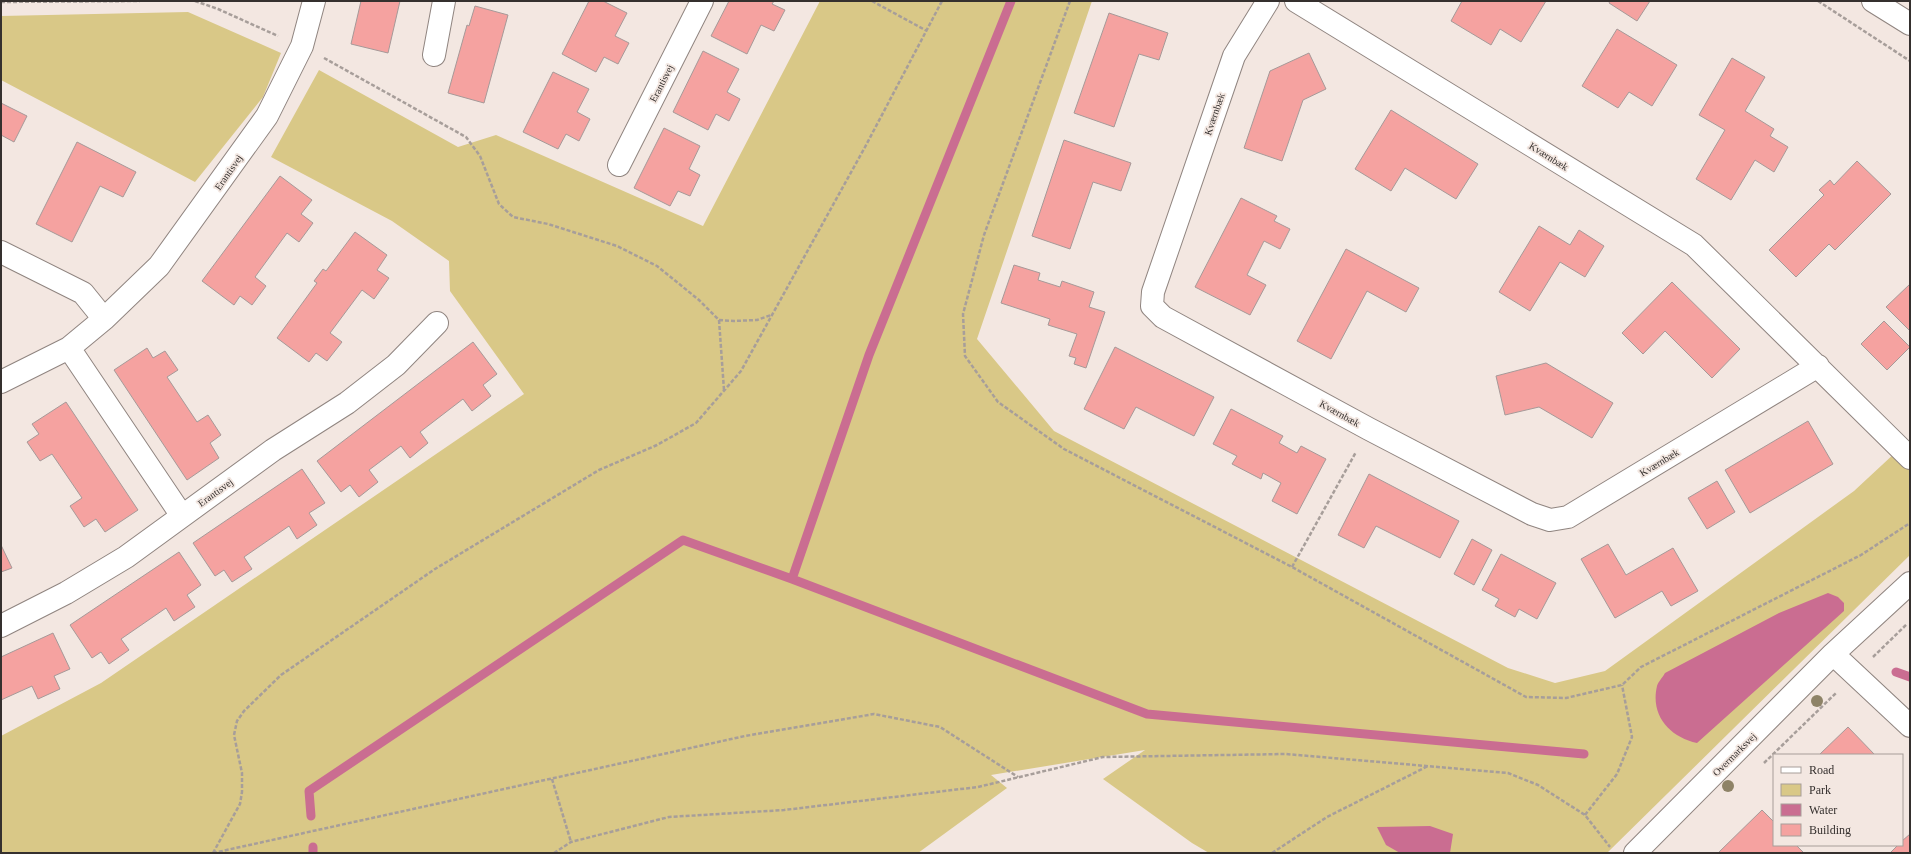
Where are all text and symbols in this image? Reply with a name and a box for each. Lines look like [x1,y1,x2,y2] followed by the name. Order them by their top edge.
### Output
[647,63,676,104] street label: Erantisvej
[1202,92,1227,137] street label: Kværnbæk
[1527,140,1570,173] street label: Kværnbæk
[212,153,245,192] street label: Erantisvej
[1318,398,1362,429] street label: Kværnbæk
[1638,446,1681,478] street label: Kværnbæk
[196,476,235,509] street label: Erantisvej
[1710,730,1758,778] street label: Overmarksvej
[1773,754,1903,846] legend
[1809,763,1834,777] text: Road
[1809,783,1831,797] text: Park
[1809,803,1837,817] text: Water
[1809,823,1851,837] text: Building

